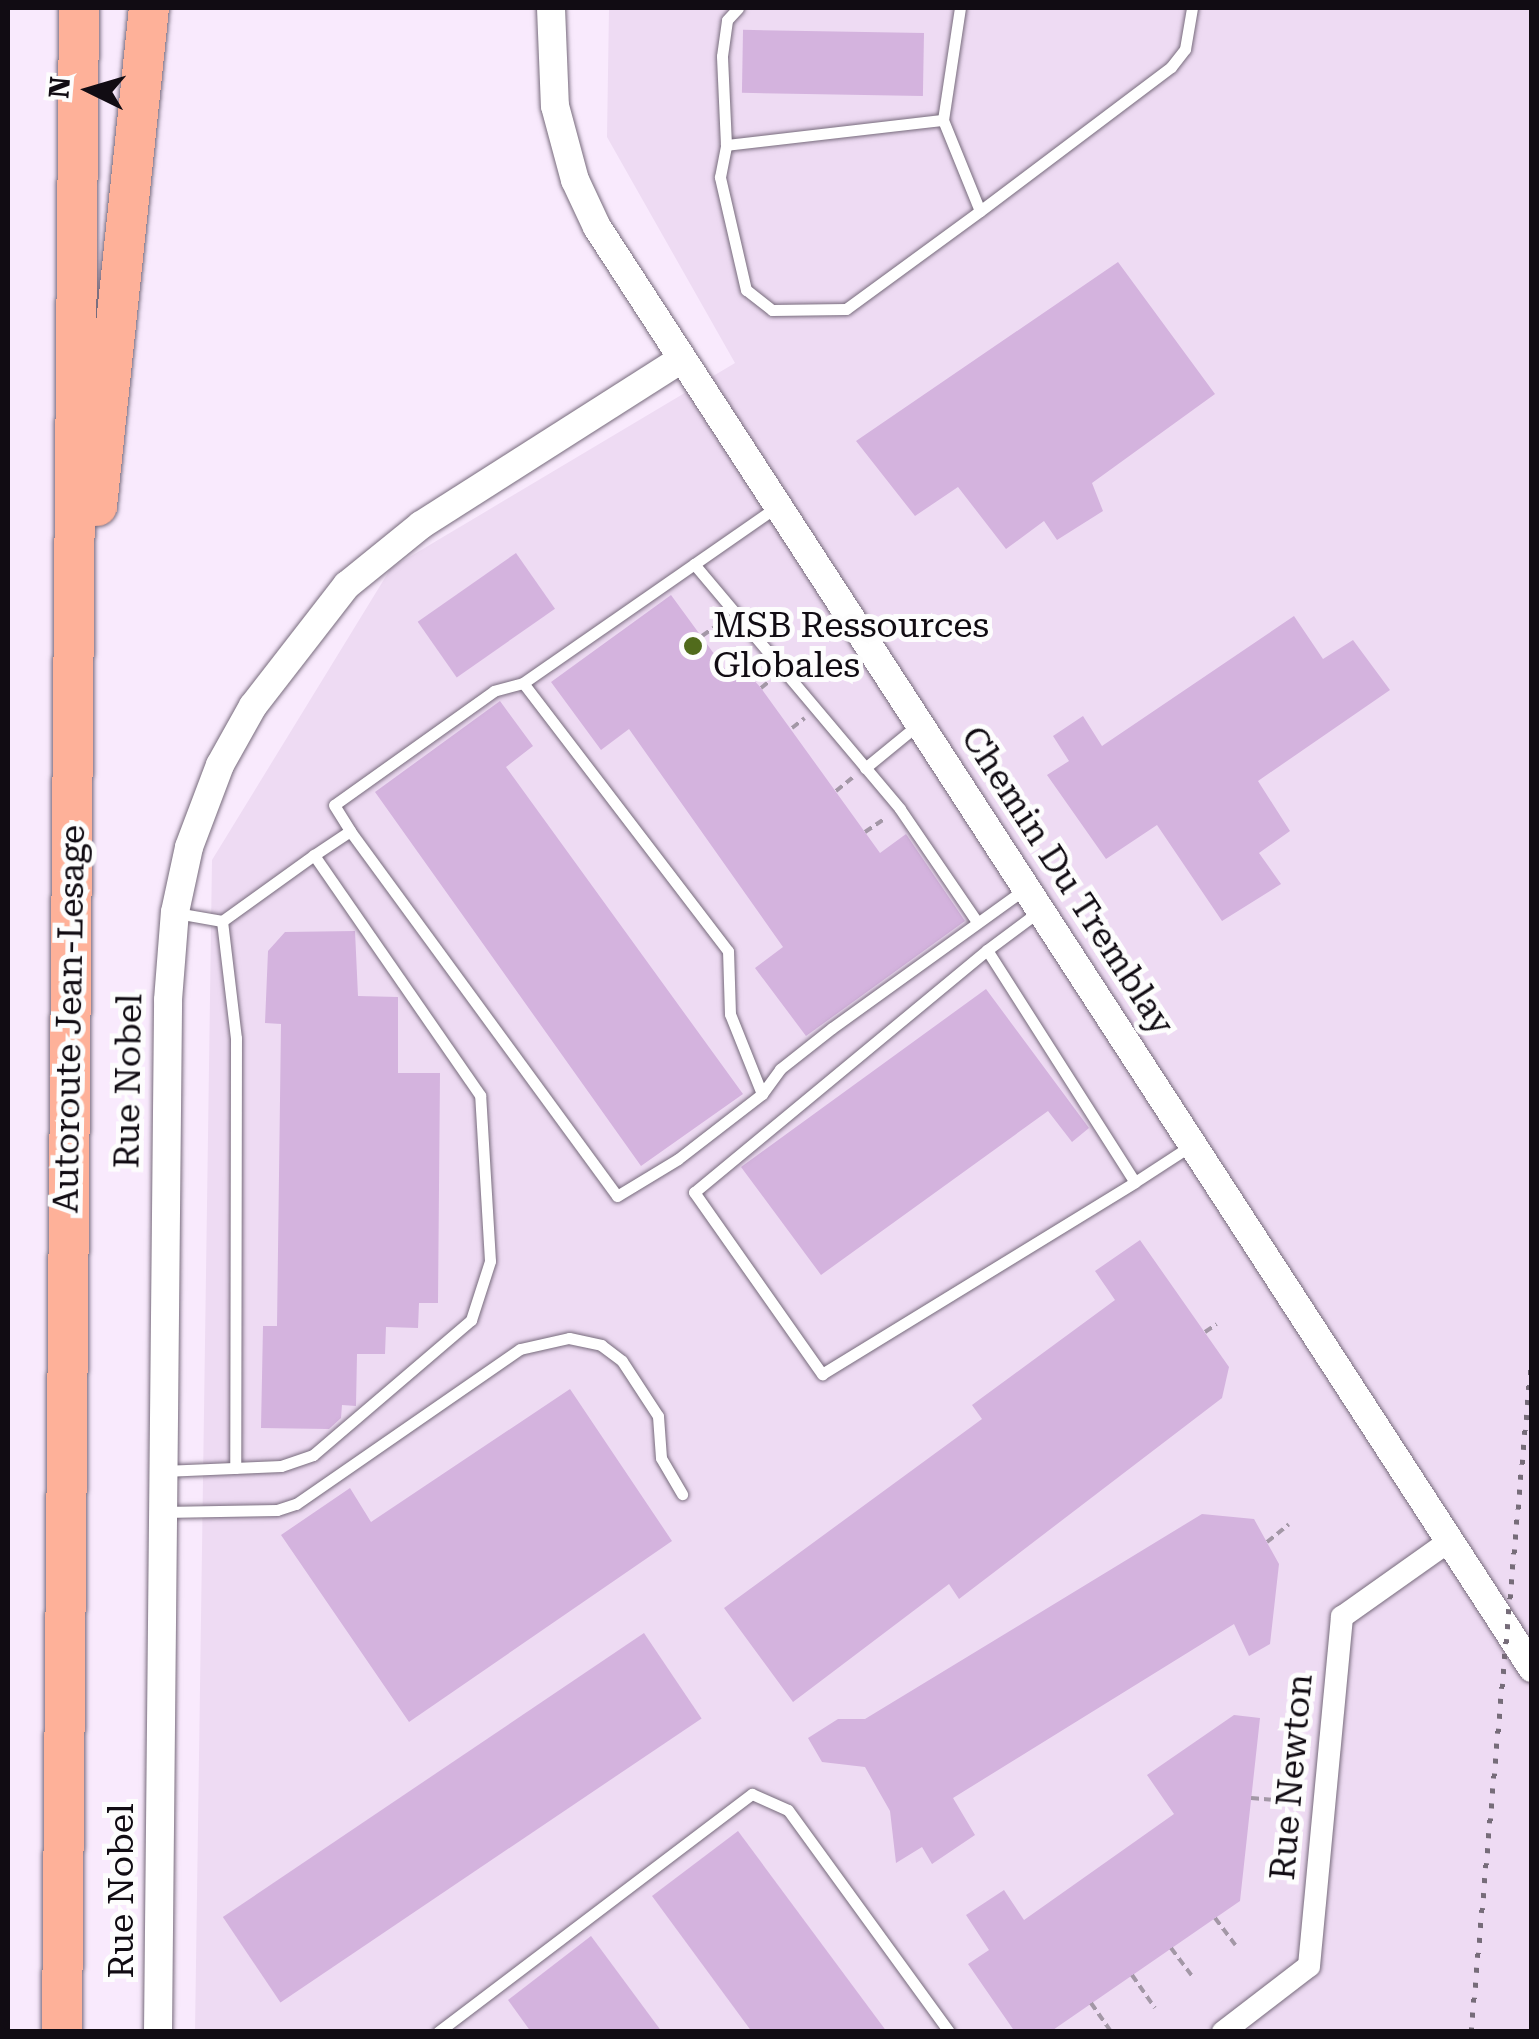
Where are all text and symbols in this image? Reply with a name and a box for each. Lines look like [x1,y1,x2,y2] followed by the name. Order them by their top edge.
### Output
[40,40,140,140] north arrow
[42,75,77,100] text: N
[713,605,989,687] place label: MSB Ressources Globales
[682,635,704,657] marker: MSB Ressources Globales
[952,719,1182,1043] street label: Chemin Du Tremblay
[46,825,94,1213] street label: Autoroute Jean-Lesage
[106,993,152,1169] street label: Rue Nobel
[1262,1672,1322,1882] street label: Rue Newton
[101,1804,143,1978] street label: Rue Nobel

